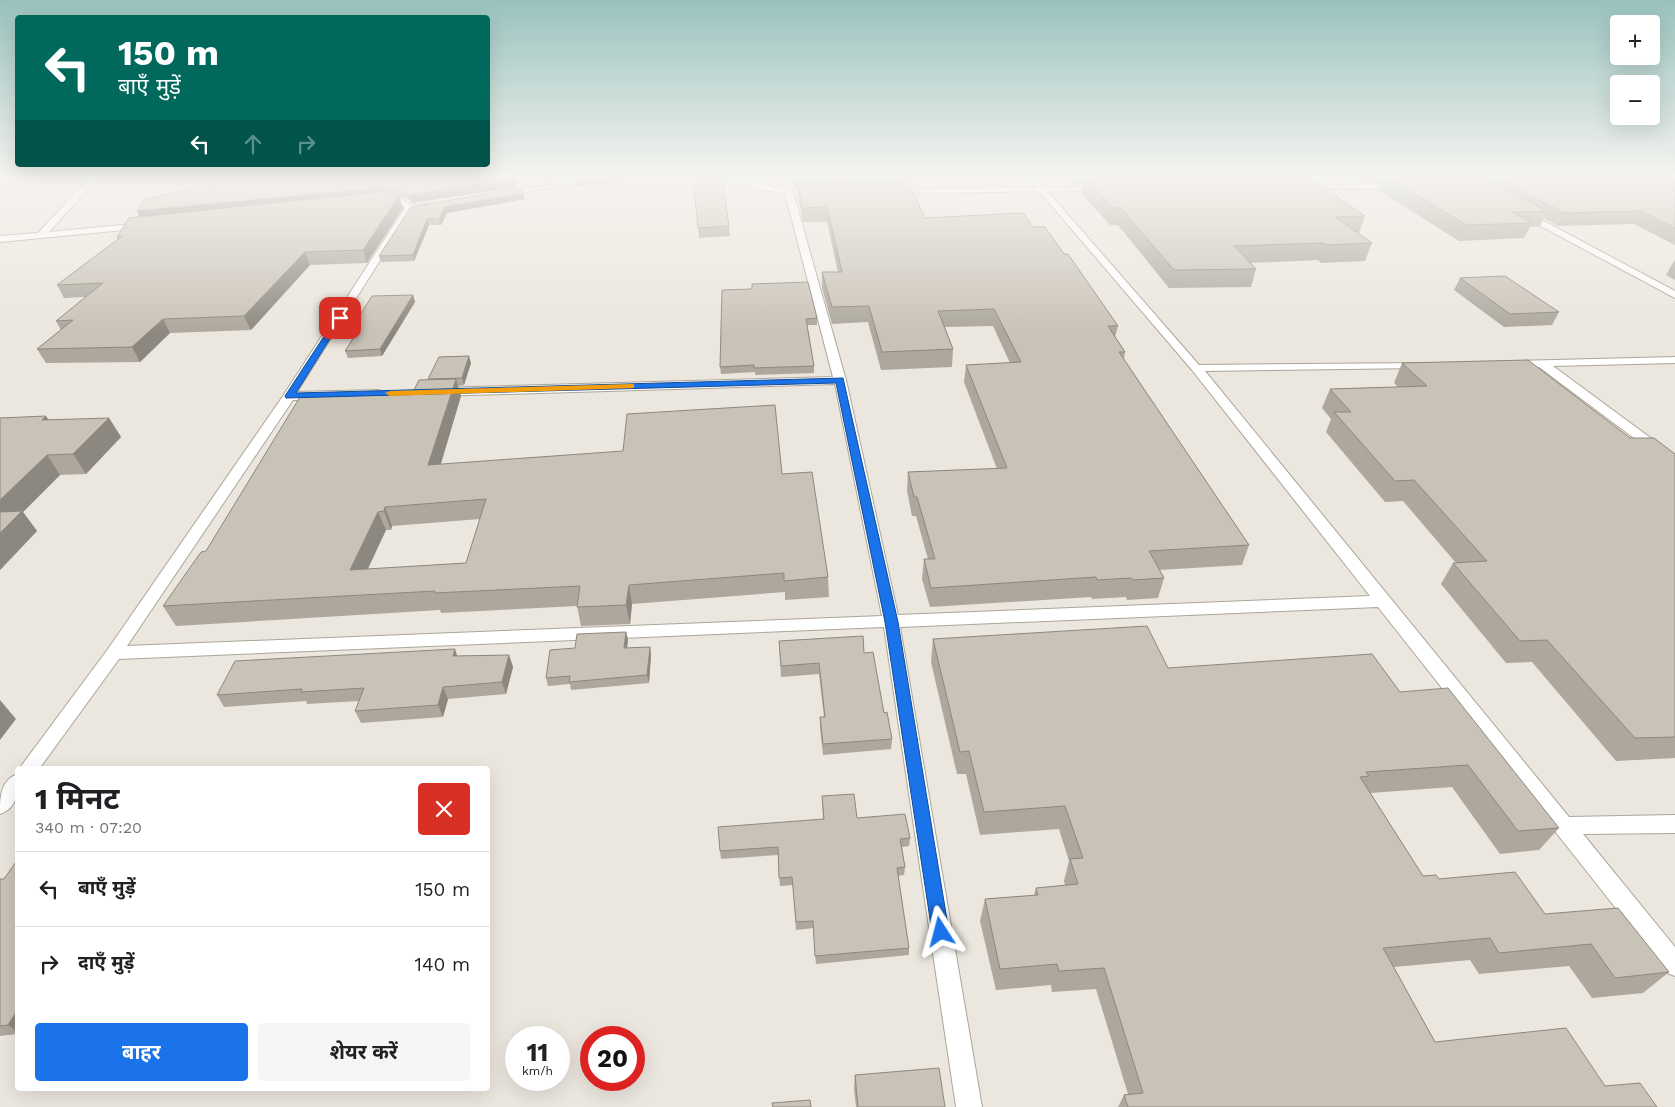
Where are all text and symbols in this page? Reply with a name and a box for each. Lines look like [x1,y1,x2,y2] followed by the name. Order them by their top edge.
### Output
[1610,15,1660,125] map controls
[1610,15,1660,65] button: +
[118,32,219,74] text: 150 m
[35,35,100,100] icon: left
[118,74,181,99] text: बाएँ मुड़ें
[1610,75,1660,125] button: −
[186,130,214,158] icon: left
[239,130,267,158] icon: ahead
[292,130,320,158] icon: right
[319,297,361,339] pin
[326,304,354,332] icon: arrive
[35,781,119,816] text: 1 मिनट
[418,783,470,835] button: close
[35,818,142,837] text: 340 m · 07:20
[35,875,63,903] icon: left
[78,876,136,899] text: बाएँ मुड़ें
[415,878,470,901] text: 150 m
[914,905,966,957] position arrow
[35,950,63,978] icon: right
[78,951,134,974] text: दाएँ मुड़ें
[415,953,470,976] text: 140 m
[35,1023,248,1081] button: बाहर
[258,1023,470,1081] button: शेयर करें
[580,1026,645,1091] speed limit sign: 20
[527,1038,548,1067] text: 11
[522,1064,553,1078] text: km/h

